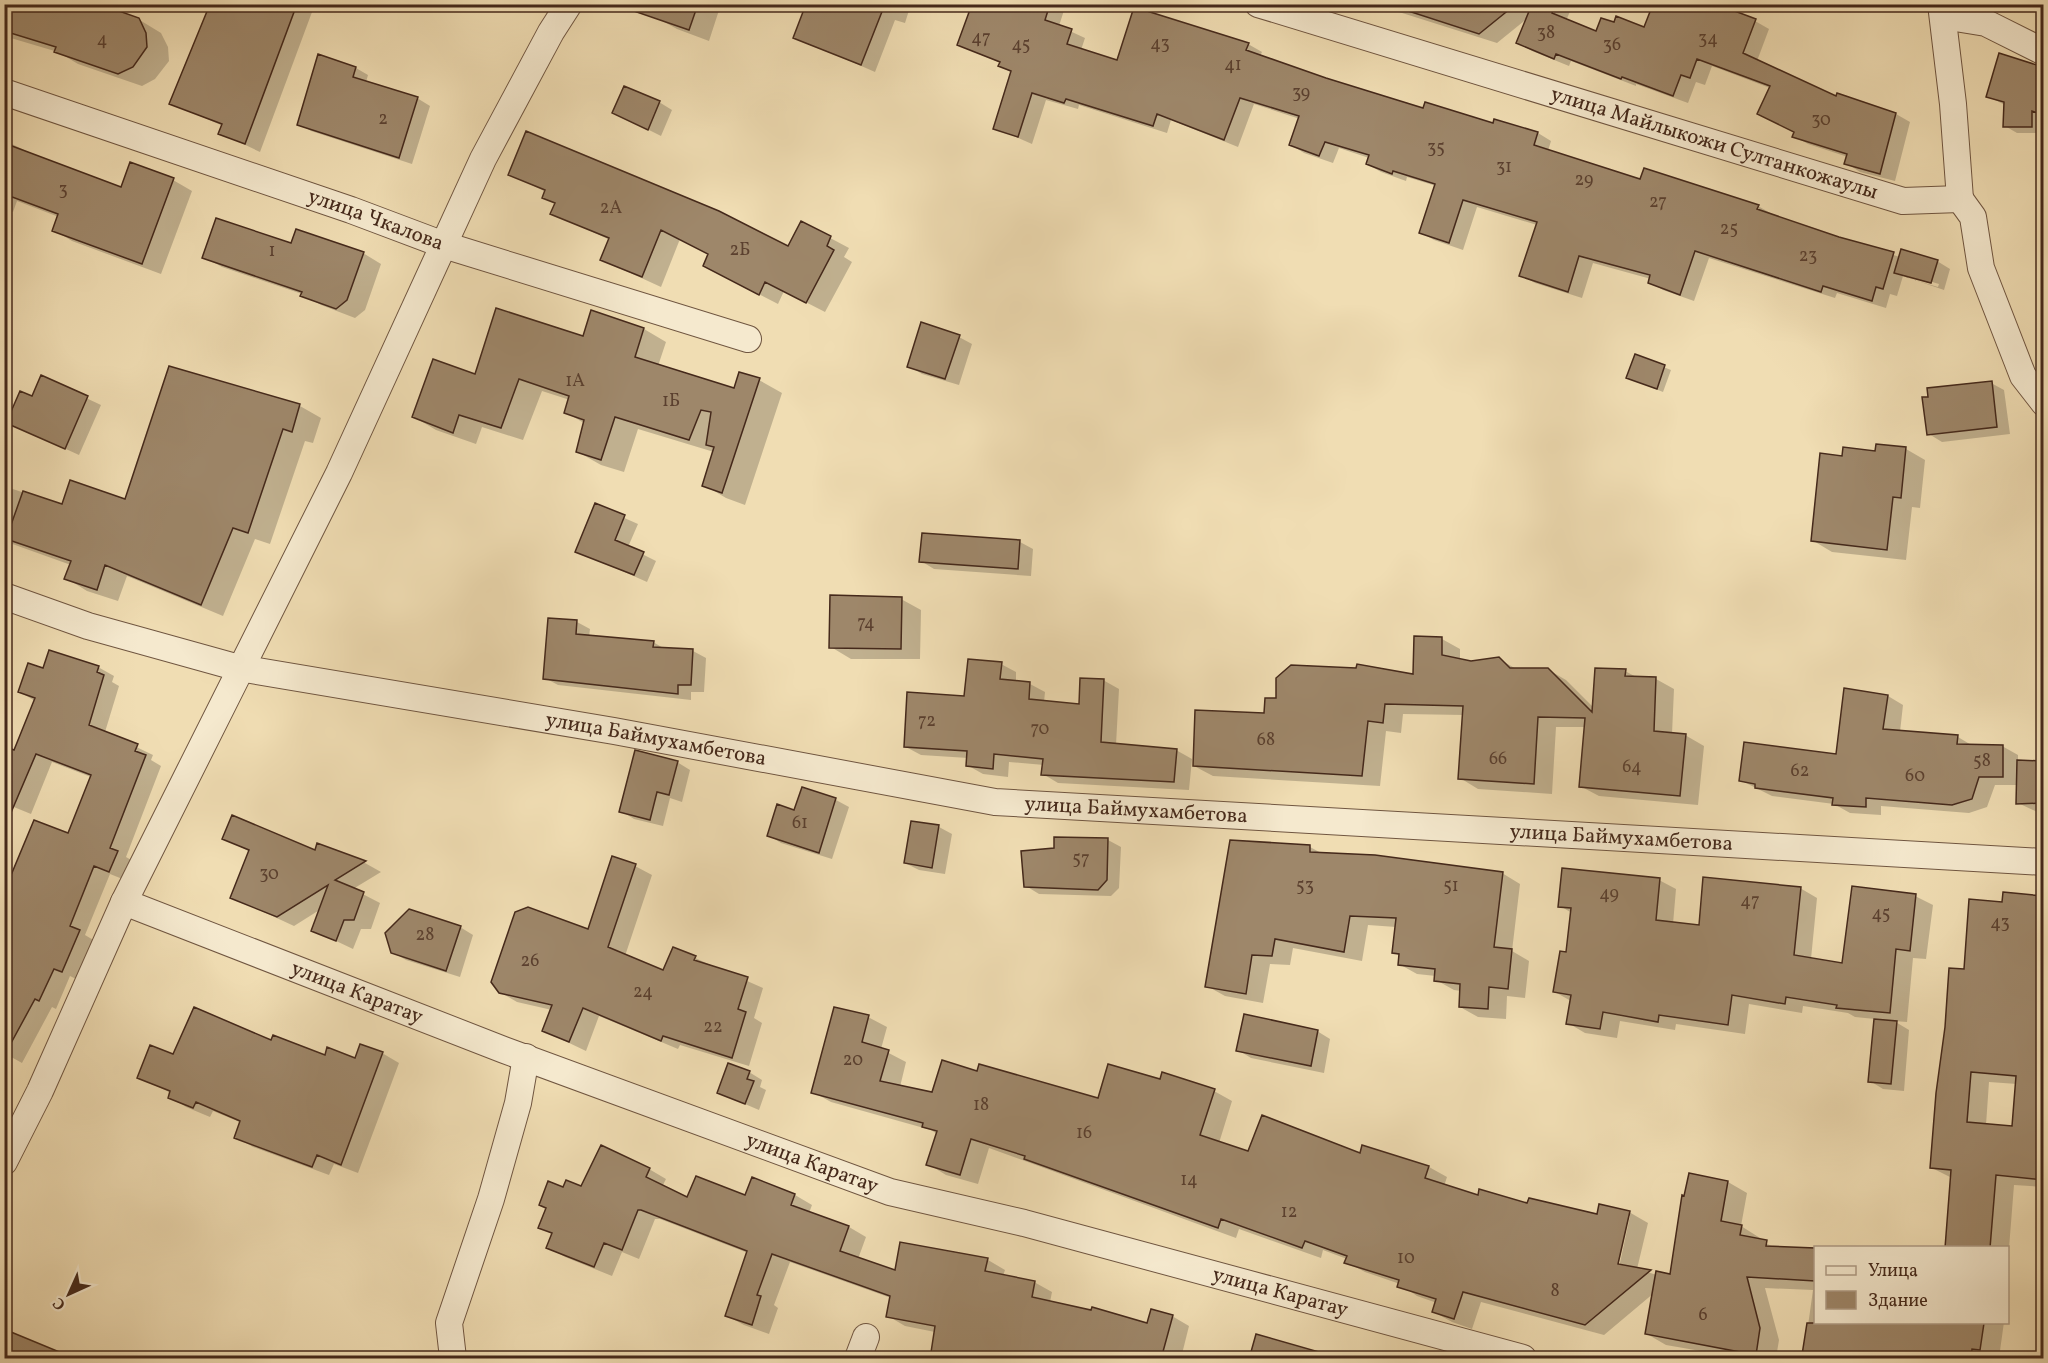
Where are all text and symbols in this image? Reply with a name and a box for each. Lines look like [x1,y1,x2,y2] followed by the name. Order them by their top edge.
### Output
[1537,21,1555,46] house number: 38
[971,26,991,51] house number: 47
[1698,27,1718,52] house number: 34
[97,28,107,53] house number: 4
[1150,32,1170,57] house number: 43
[1012,33,1030,58] house number: 45
[1603,33,1621,58] house number: 36
[1224,53,1242,78] house number: 41
[1547,80,1882,207] street label: улица Майлыкожи Султанкожаулы
[1292,81,1310,106] house number: 39
[378,107,388,132] house number: 2
[1811,108,1831,133] house number: 30
[1427,136,1445,161] house number: 35
[1496,155,1512,180] house number: 31
[1575,168,1593,193] house number: 29
[58,178,68,203] house number: 3
[304,182,448,258] street label: улица Чкалова
[1649,190,1667,215] house number: 27
[600,196,622,221] house number: 2А
[1720,217,1738,242] house number: 25
[730,238,750,263] house number: 2Б
[269,239,275,264] house number: 1
[1799,244,1817,269] house number: 23
[565,369,585,394] house number: 1А
[662,389,680,414] house number: 1Б
[857,611,875,636] house number: 74
[543,705,769,774] street label: улица Баймухамбетова
[918,709,936,734] house number: 72
[1031,717,1050,742] house number: 70
[1257,728,1275,753] house number: 68
[1489,747,1507,772] house number: 66
[1973,749,1991,774] house number: 58
[1622,755,1642,780] house number: 64
[1791,759,1809,784] house number: 62
[1905,764,1925,789] house number: 60
[1023,789,1249,831] street label: улица Баймухамбетова
[792,811,808,836] house number: 61
[1509,817,1734,859] street label: улица Баймухамбетова
[1072,847,1090,872] house number: 57
[259,862,279,887] house number: 30
[1296,874,1314,899] house number: 53
[1443,874,1459,899] house number: 51
[1599,882,1619,907] house number: 49
[1740,889,1760,914] house number: 47
[1872,902,1890,927] house number: 45
[1990,911,2010,936] house number: 43
[416,923,434,948] house number: 28
[521,949,539,974] house number: 26
[287,954,428,1032] street label: улица Каратау
[633,980,653,1005] house number: 24
[703,1015,723,1040] house number: 22
[843,1048,863,1073] house number: 20
[973,1093,989,1118] house number: 18
[1076,1121,1092,1146] house number: 16
[741,1126,883,1201] street label: улица Каратау
[1180,1168,1198,1193] house number: 14
[1281,1200,1297,1225] house number: 12
[1397,1246,1415,1271] house number: 10
[1814,1246,2009,1324] legend
[1868,1259,1918,1284] text: Улица
[1209,1260,1352,1325] street label: улица Каратау
[39,1264,99,1324] north arrow
[1550,1279,1560,1304] house number: 8
[1868,1289,1928,1314] text: Здание
[48,1292,71,1315] text: С
[1698,1303,1708,1328] house number: 6

